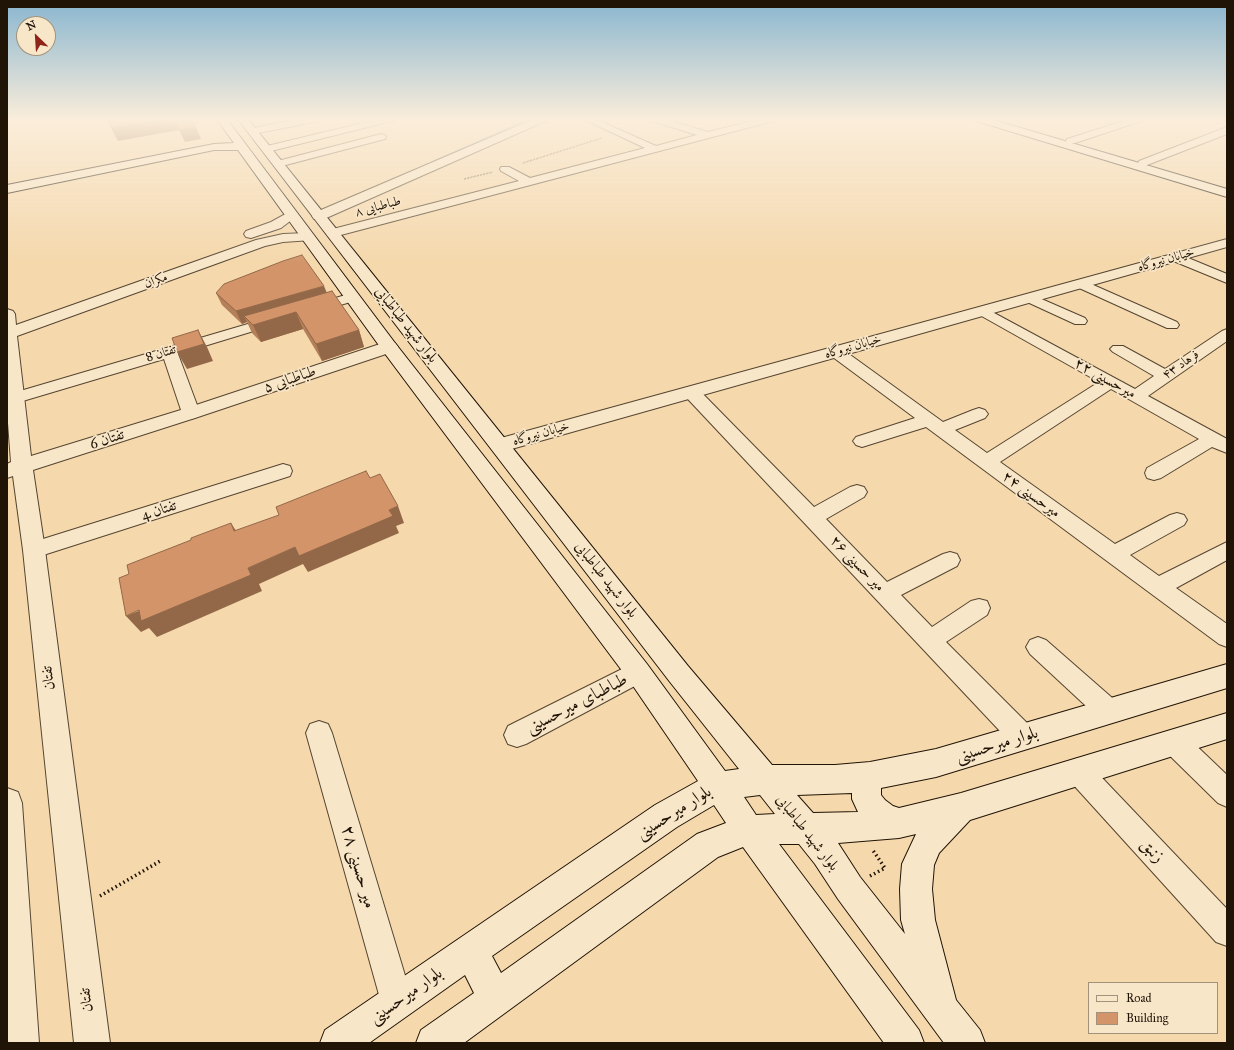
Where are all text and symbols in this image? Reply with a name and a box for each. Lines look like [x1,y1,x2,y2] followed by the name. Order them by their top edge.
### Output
[16,16,56,56] north arrow
[24,18,38,33] text: N
[353,193,403,221] street label: طباطبایی ۸
[1136,244,1196,276] street label: خیابان نیروگاه
[142,270,170,292] street label: مکران
[371,283,441,367] street label: بلوار شهید طباطبایی
[823,331,883,363] street label: خیابان نیروگاه
[144,342,178,366] street label: تفتان 8
[1160,347,1202,383] street label: فرهاد ۴۳
[1071,355,1139,403] street label: میرحسینی ۲۲
[261,363,319,397] street label: طباطبایی ۵
[511,418,571,450] street label: خیابان نیروگاه
[88,426,126,454] street label: تفتان 6
[998,468,1064,522] street label: میرحسینی ۲۴
[139,497,179,525] street label: تفتان 4
[826,532,888,596] street label: میر حسینی ۲۶
[571,538,641,622] street label: بلوار شهید طباطبایی
[39,665,59,691] street label: تفتان
[522,669,632,739] street label: طباطبای میرحسینی
[953,722,1041,768] street label: بلوار میرحسینی
[632,781,716,845] street label: بلوار میرحسینی
[772,791,842,875] street label: بلوار شهید طباطبایی
[336,823,380,911] street label: میر حسینی ۲۸
[1135,834,1169,868] street label: زنبق
[365,963,447,1029] street label: بلوار میرحسینی
[1088,982,1218,1034] legend
[77,987,97,1013] street label: تفتان
[1126,991,1152,1005] text: Road
[1126,1011,1168,1025] text: Building

